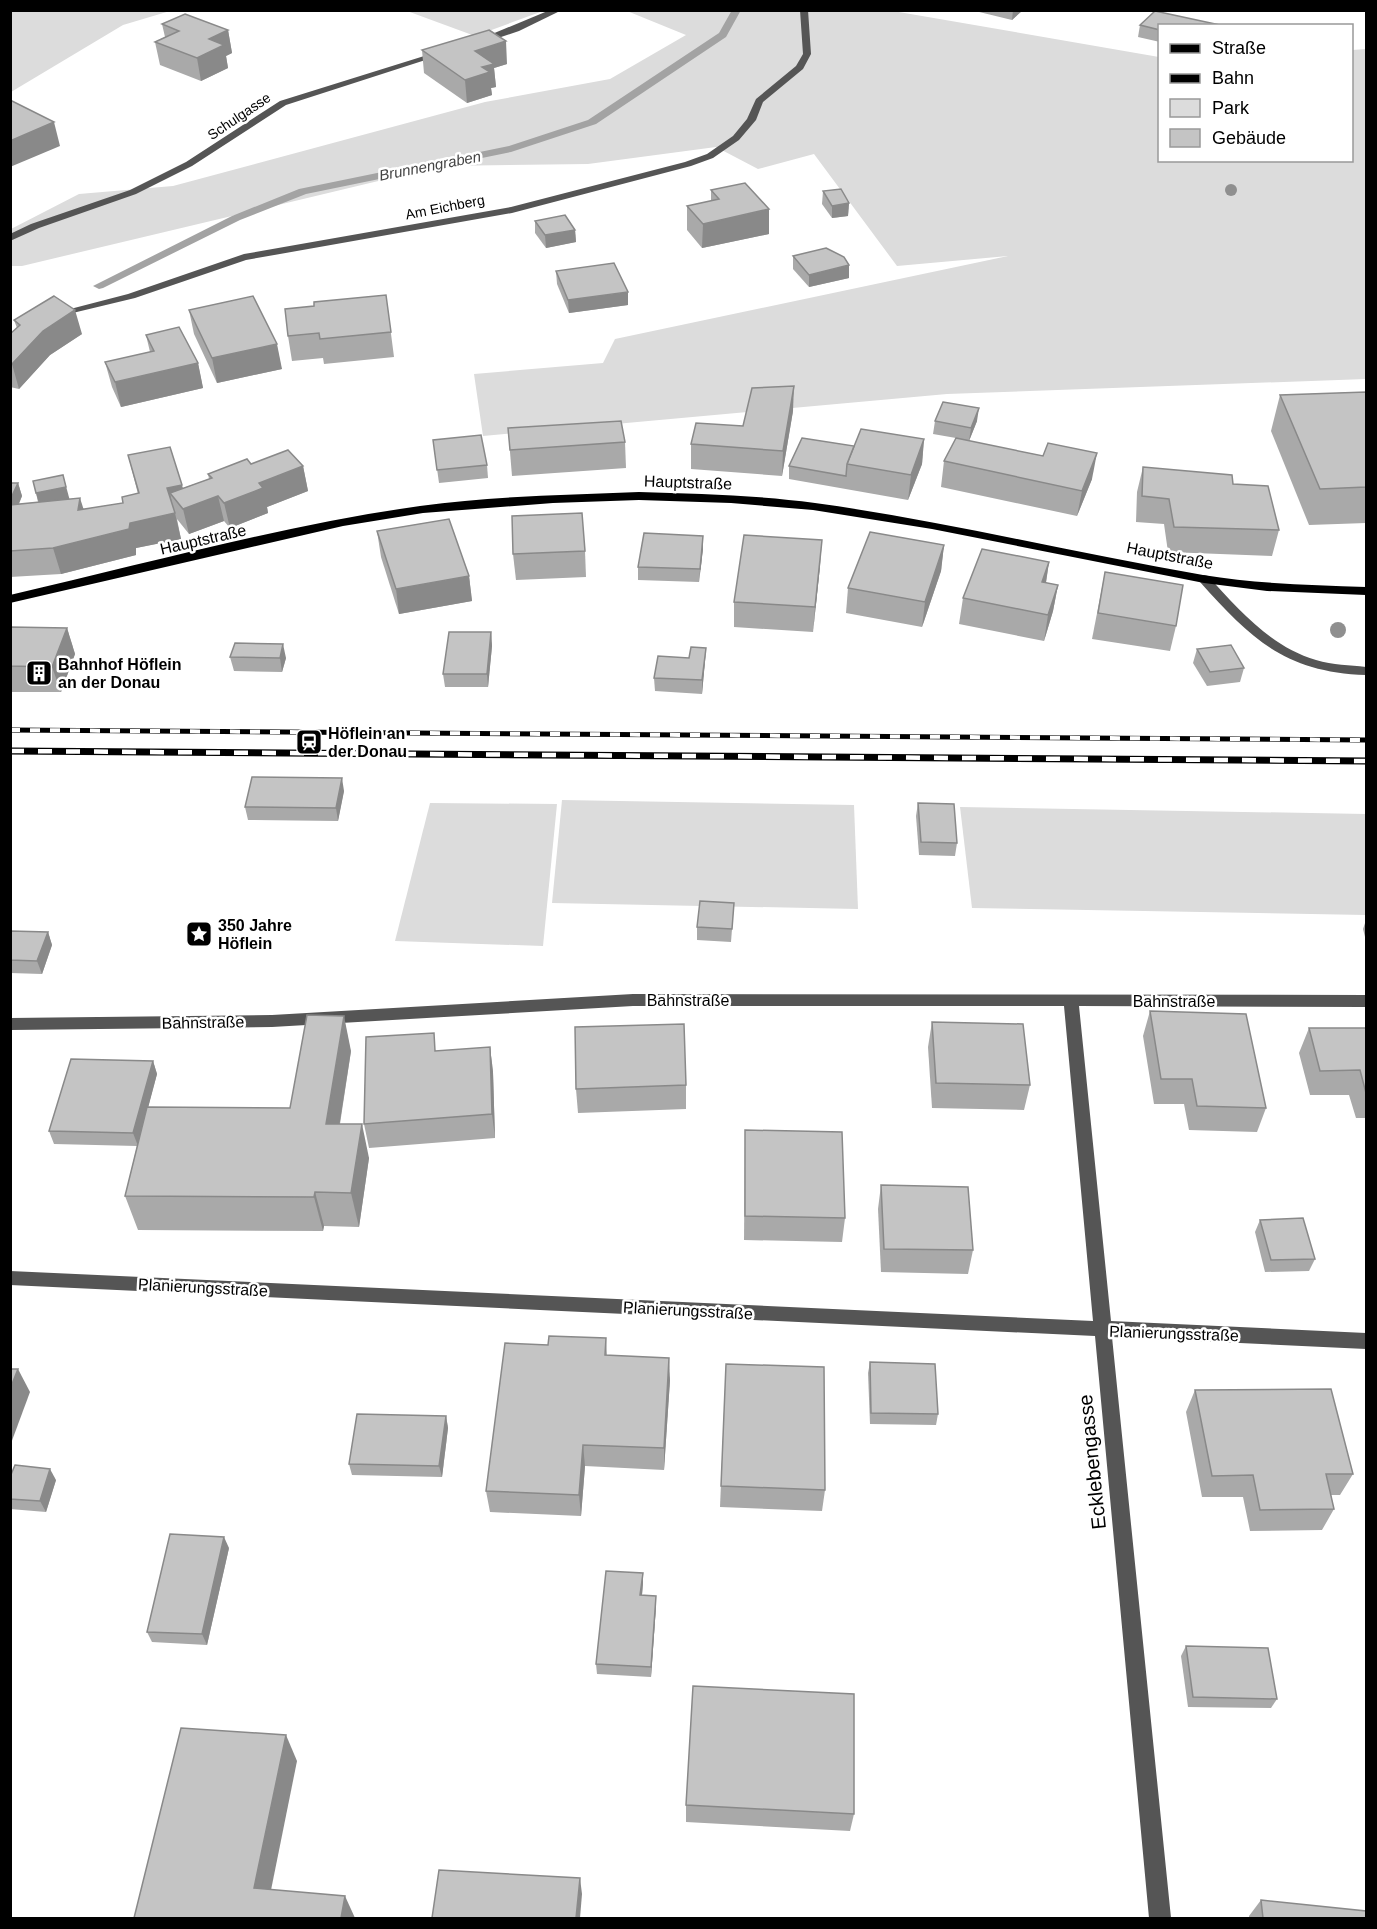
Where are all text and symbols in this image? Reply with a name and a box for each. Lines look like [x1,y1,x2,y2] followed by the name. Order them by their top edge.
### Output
[1158,24,1353,162] legend
[1212,38,1266,58] text: Straße
[1212,68,1254,88] text: Bahn
[205,89,274,143] street label: Schulgasse
[1212,98,1250,118] text: Park
[1212,128,1286,148] text: Gebäude
[378,147,482,184] water label: Brunnengraben
[404,191,486,223] street label: Am Eichberg
[644,472,732,493] street label: Hauptstraße
[158,521,248,558] street label: Hauptstraße
[1125,539,1215,572] street label: Hauptstraße
[58,656,182,691] place label: Bahnhof Höflein an der Donau
[24,658,54,688] building icon: Bahnhof Höflein an der Donau
[328,725,407,760] place label: Höflein an der Donau
[294,727,324,757] station icon: Höflein an der Donau
[218,917,292,952] place label: 350 Jahre Höflein
[184,919,214,949] place icon: 350 Jahre Höflein
[647,992,729,1009] street label: Bahnstraße
[1133,993,1215,1010] street label: Bahnstraße
[162,1013,245,1032] street label: Bahnstraße
[138,1276,268,1299] street label: Planierungsstraße
[623,1299,753,1322] street label: Planierungsstraße
[1109,1323,1239,1344] street label: Planierungsstraße
[1074,1393,1110,1531] street label: Ecklebengasse

